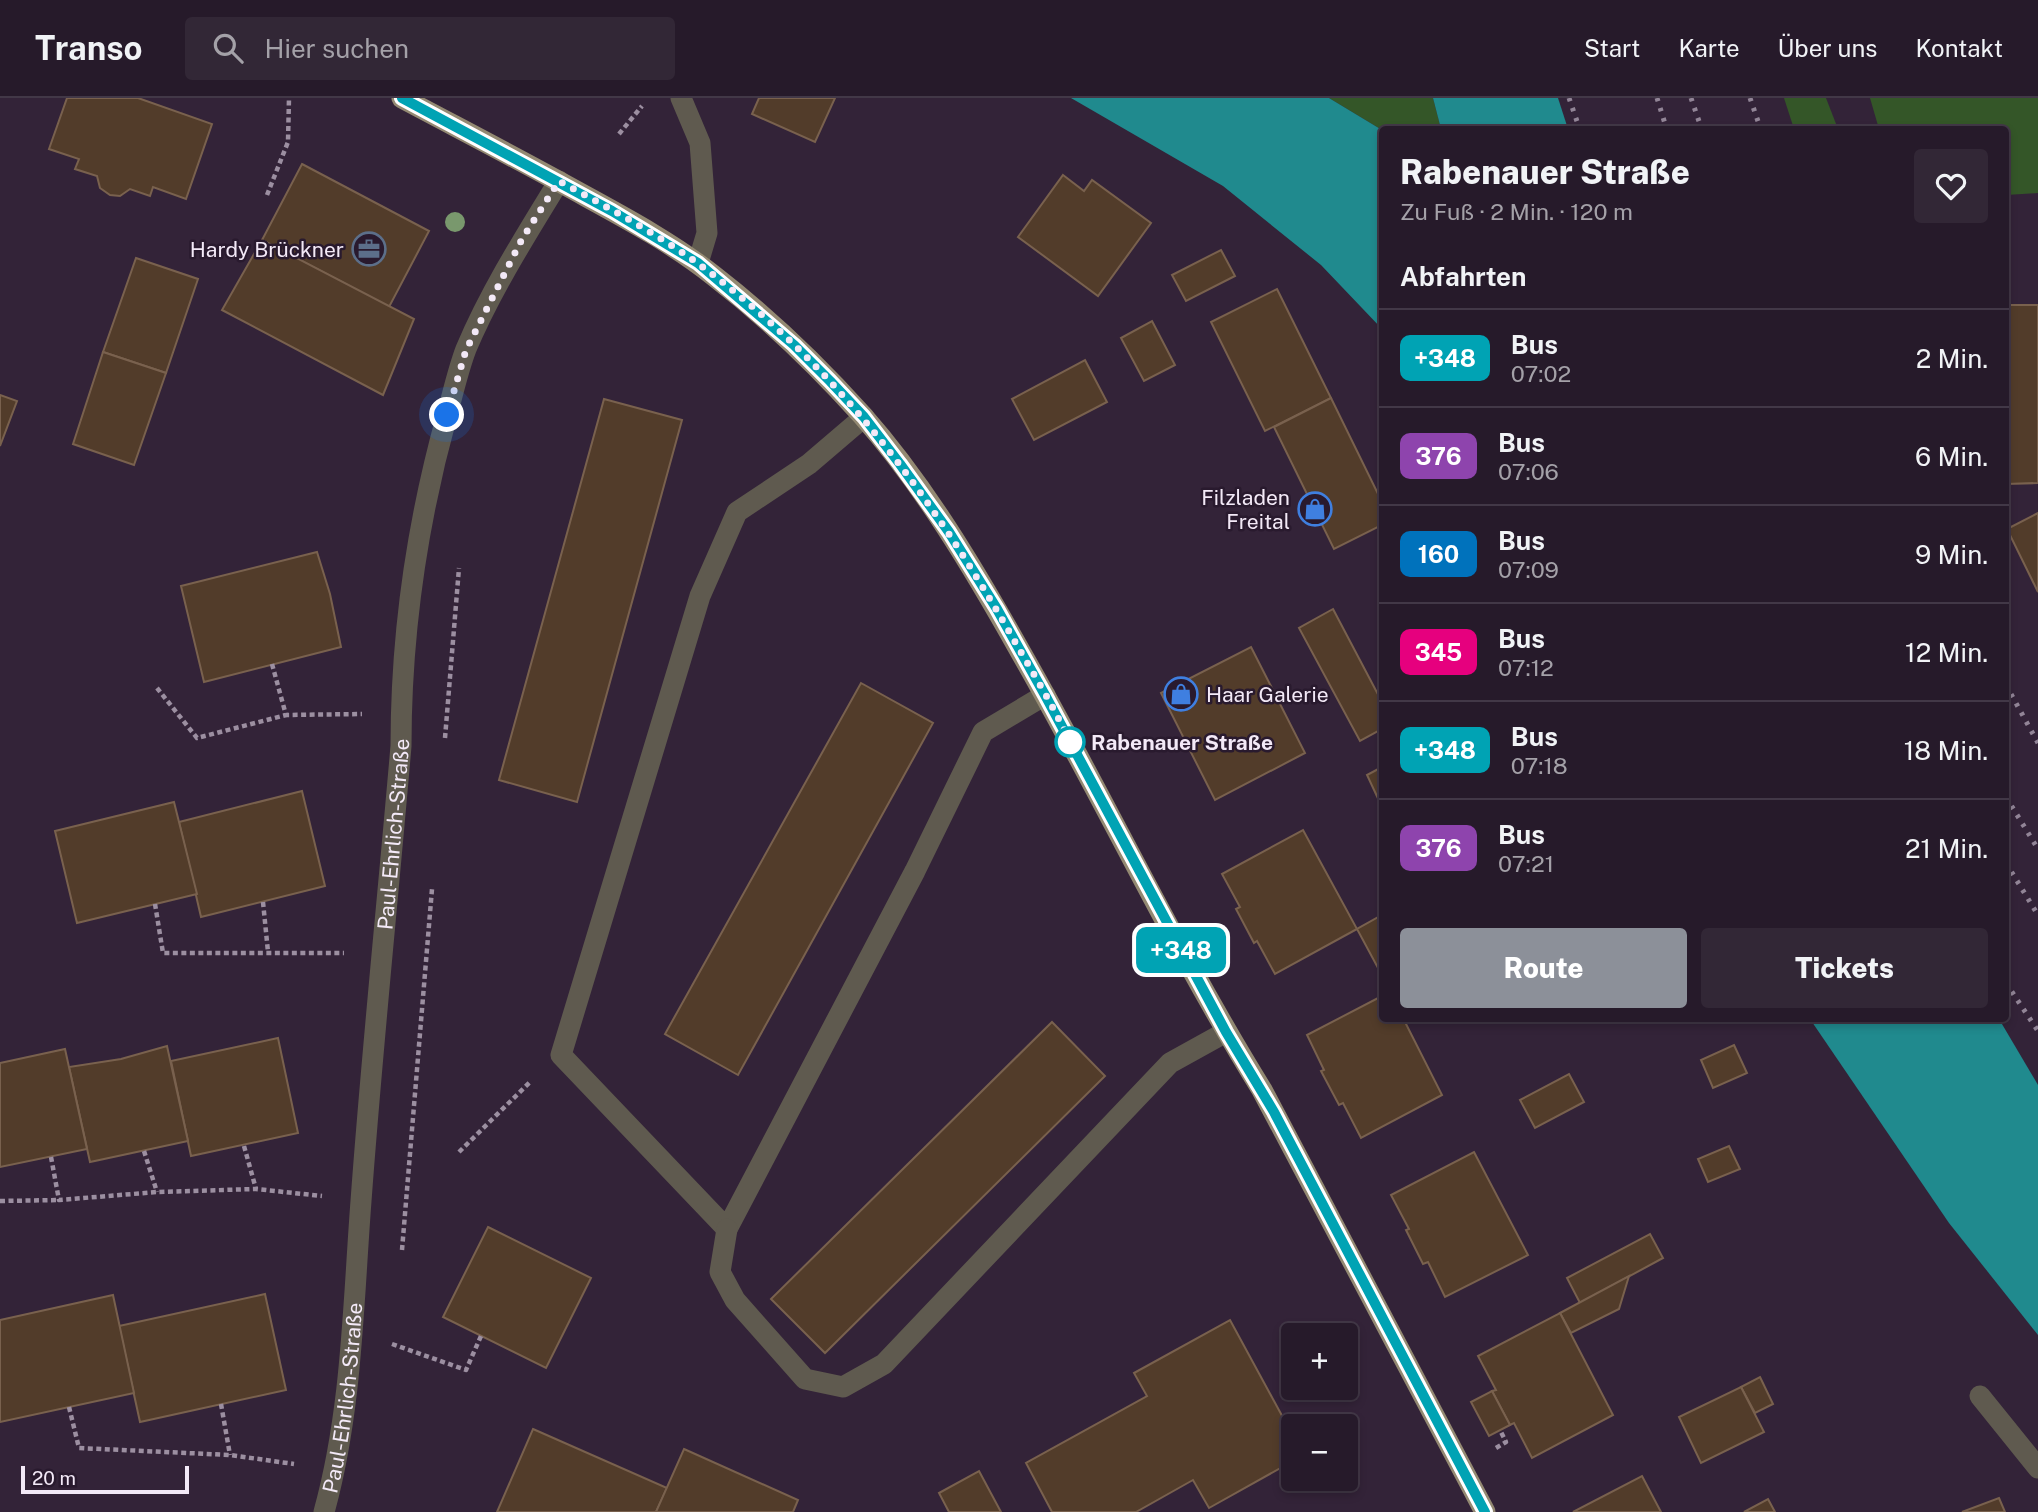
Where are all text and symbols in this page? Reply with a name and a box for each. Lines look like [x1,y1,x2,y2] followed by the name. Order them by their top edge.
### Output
[185,17,675,80] search box
[35,29,143,67] text: Transo
[209,29,247,67] icon: search
[265,33,409,64] text: Hier suchen
[1584,34,1640,62] text: Start
[1678,34,1740,62] text: Karte
[1778,34,1877,62] text: Über uns
[1915,34,2003,62] text: Kontakt
[1914,149,1988,223] button: heart
[1400,153,1690,191] text: Rabenauer Straße
[1400,198,1633,225] text: Zu Fuß · 2 Min. · 120 m
[350,230,388,268] office icon: Hardy Brückner
[190,237,344,262] place label: Hardy Brückner
[1400,261,1526,292] text: Abfahrten
[1511,329,1558,360] text: Bus
[1916,343,1988,374] text: 2 Min.
[1414,344,1476,372] text: +348
[1511,360,1571,387] text: 07:02
[429,397,464,432] your location
[1498,427,1545,458] text: Bus
[1915,441,1988,472] text: 6 Min.
[1415,442,1462,470] text: 376
[1498,458,1559,485] text: 07:06
[1201,485,1290,534] place label: Filzladen Freital
[1296,490,1334,528] shop icon: Filzladen Freital
[1498,525,1545,556] text: Bus
[1915,539,1988,570] text: 9 Min.
[1418,540,1459,568] text: 160
[1498,556,1559,583] text: 07:09
[1498,623,1545,654] text: Bus
[1905,637,1988,668] text: 12 Min.
[1415,638,1462,666] text: 345
[1498,654,1554,681] text: 07:12
[1162,675,1200,713] shop icon: Haar Galerie
[1206,682,1329,707] place label: Haar Galerie
[1511,721,1558,752] text: Bus
[1055,727,1085,757] marker: Rabenauer Straße
[1091,730,1273,755] place label: Rabenauer Straße
[1904,735,1988,766] text: 18 Min.
[1414,736,1476,764] text: +348
[372,738,414,931] street label: Paul-Ehrlich-Straße
[1511,752,1568,779] text: 07:18
[1498,819,1545,850] text: Bus
[1905,833,1988,864] text: 21 Min.
[1415,834,1462,862] text: 376
[1498,850,1554,877] text: 07:21
[1132,927,1230,973] line badge: +348
[1400,928,1687,1008] button: Route
[1701,928,1988,1008] button: Tickets
[1150,936,1212,964] text: +348
[317,1302,367,1496] street label: Paul-Ehrlich-Straße
[1281,1323,1358,1491] map controls
[1281,1323,1358,1400] button: +
[1281,1414,1358,1491] button: −
[21,1463,189,1495] scale bar
[32,1467,76,1489] text: 20 m

